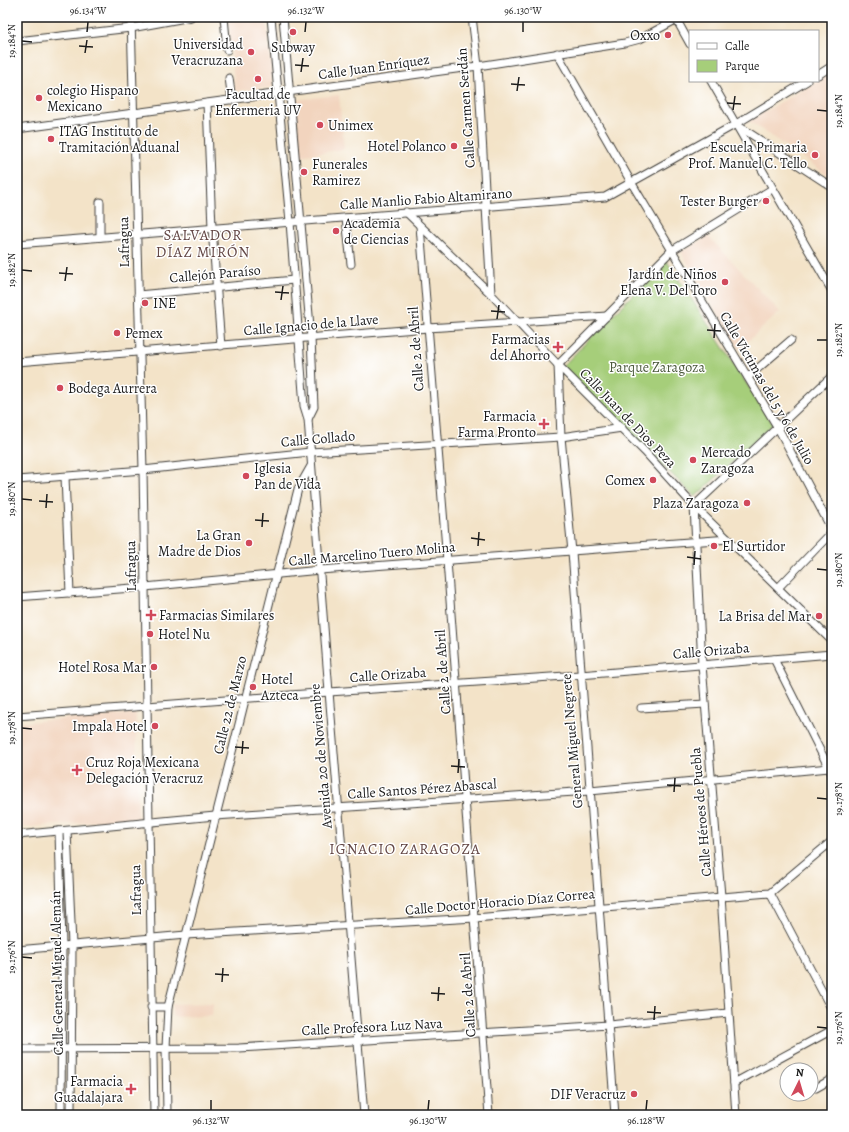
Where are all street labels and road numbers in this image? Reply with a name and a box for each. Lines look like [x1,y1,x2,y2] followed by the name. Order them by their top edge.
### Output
[452,47,480,169] street label: Calle Carmen Serdán
[317,50,431,84] street label: Calle Juan Enríquez
[339,184,513,214] street label: Calle Manlio Fabio Altamirano
[114,216,134,268] street label: Lafragua
[169,261,261,287] street label: Callejón Paraíso
[404,305,428,392] street label: Calle 2 de Abril
[715,308,819,468] street label: Calle Víctimas del 5 y 6 de Julio
[243,310,379,340] street label: Calle Ignacio de la Llave
[575,364,681,472] street label: Calle Juan de Dios Peza
[280,426,356,452] street label: Calle Collado
[288,537,457,571] street label: Calle Marcelino Tuero Molina
[121,540,141,592] street label: Lafragua
[431,628,455,715] street label: Calle 2 de Abril
[672,638,751,664] street label: Calle Orizaba
[209,654,251,756] street label: Calle 22 de Marzo
[349,663,427,687] street label: Calle Orizaba
[557,673,587,809] street label: General Miguel Negrete
[305,683,337,830] street label: Avenida 20 de Noviembre
[686,746,716,877] street label: Calle Héroes de Puebla
[347,774,498,804] street label: Calle Santos Pérez Abascal
[126,864,146,916] street label: Lafragua
[404,884,596,920] street label: Calle Doctor Horacio Díaz Correa
[46,890,68,1055] street label: Calle General Miguel Alemán
[456,951,480,1038] street label: Calle 2 de Abril
[301,1014,443,1040] street label: Calle Profesora Luz Nava

